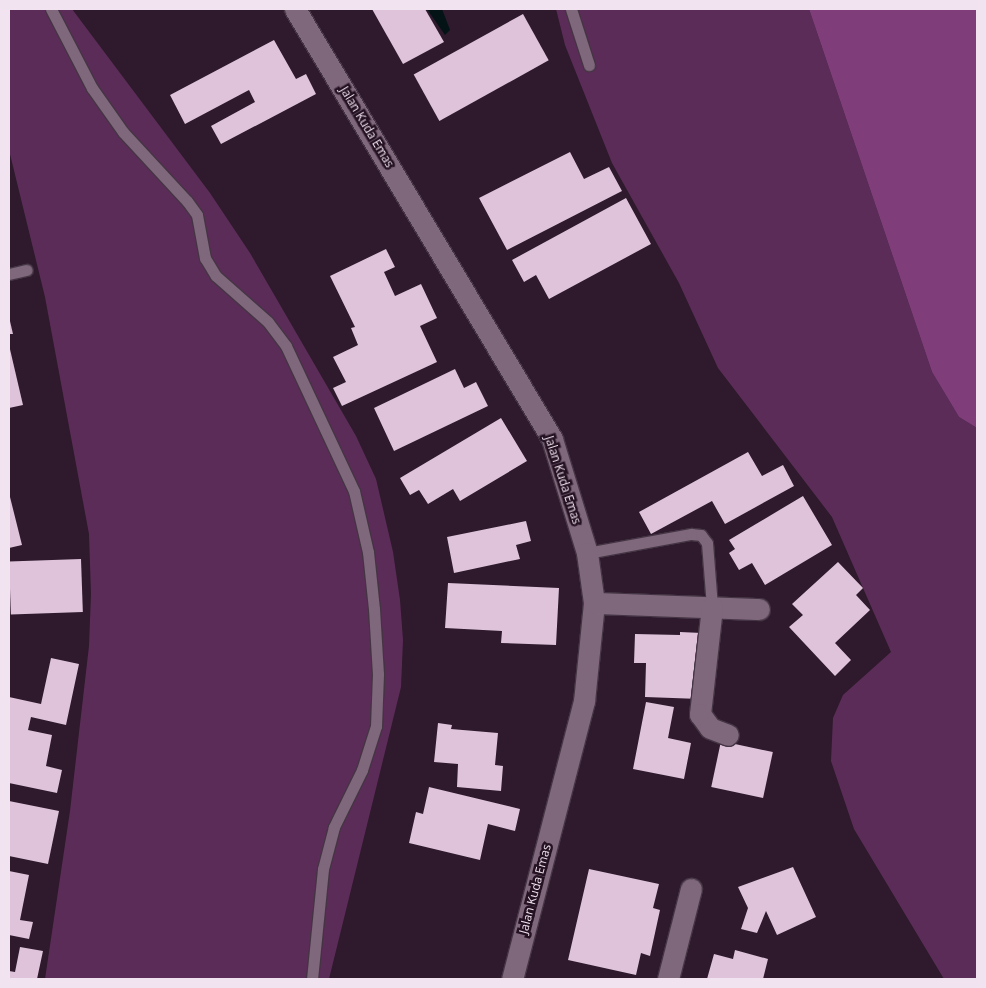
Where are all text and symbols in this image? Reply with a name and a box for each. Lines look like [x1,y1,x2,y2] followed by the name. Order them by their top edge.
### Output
[337,84,397,170] street label: Jalan Kuda Emas
[542,434,584,526] street label: Jalan Kuda Emas
[516,843,554,935] street label: Jalan Kuda Emas

